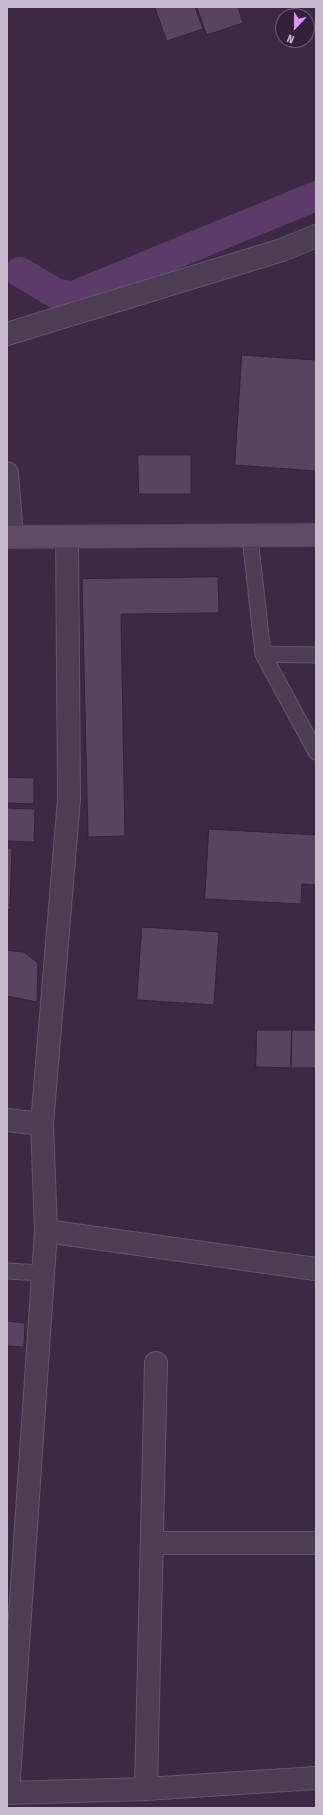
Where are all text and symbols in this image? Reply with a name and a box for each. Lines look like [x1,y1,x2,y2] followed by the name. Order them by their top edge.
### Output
[275,8,315,48] north arrow
[285,31,296,46] text: N

